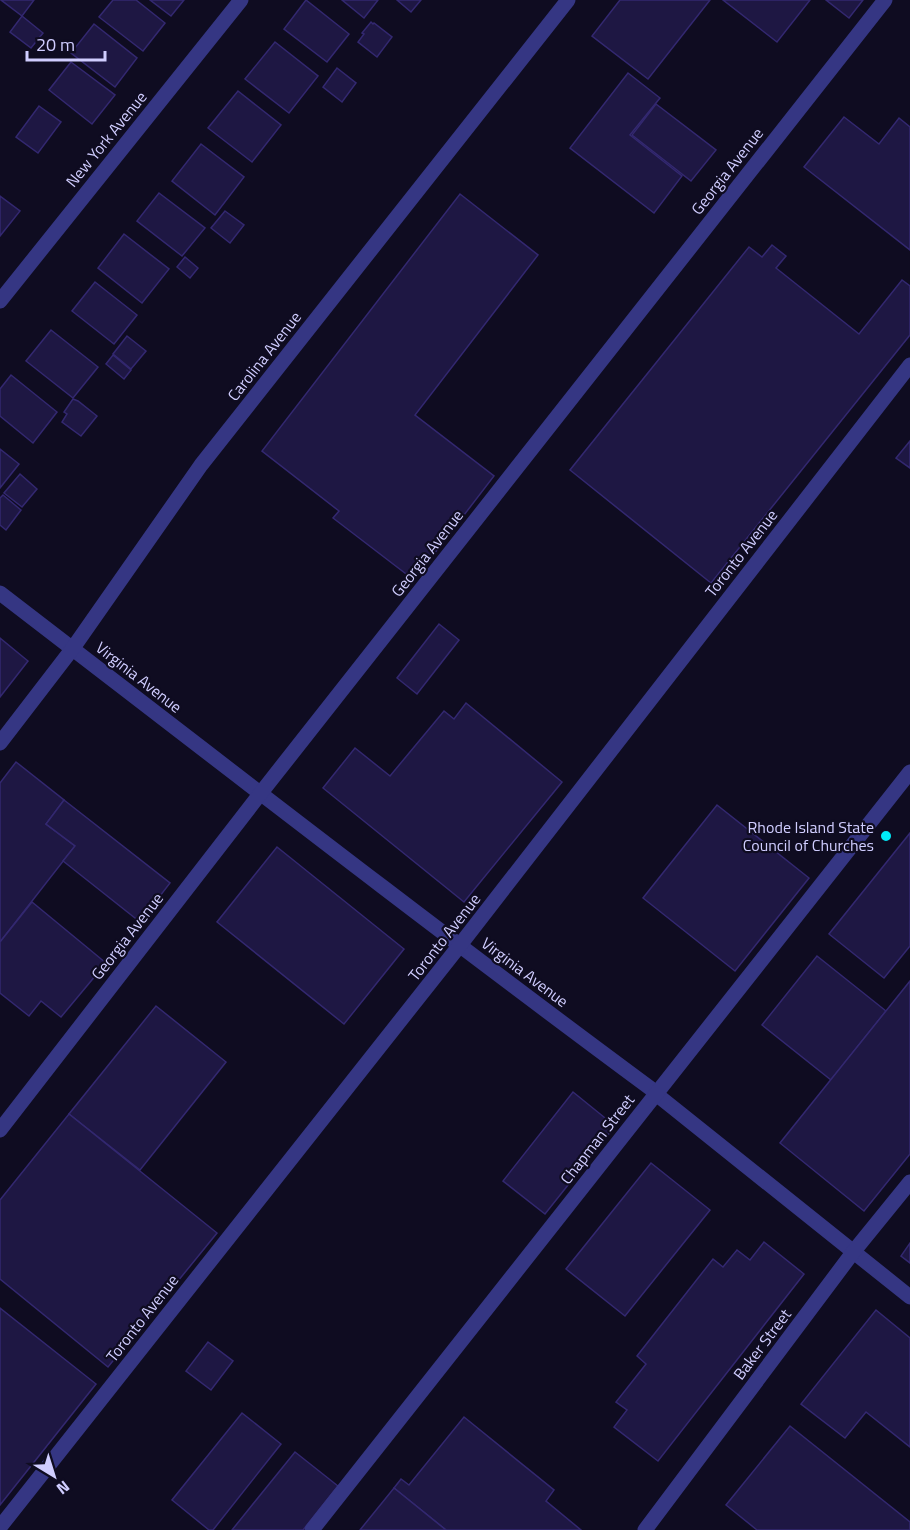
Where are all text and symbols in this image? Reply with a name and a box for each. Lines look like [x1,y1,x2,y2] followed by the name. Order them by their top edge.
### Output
[27,24,105,62] scale bar
[36,31,75,58] text: 20 m
[60,86,152,192] street label: New York Avenue
[685,122,769,220] street label: Georgia Avenue
[221,306,307,406] street label: Carolina Avenue
[385,504,469,602] street label: Georgia Avenue
[699,504,783,602] street label: Toronto Avenue
[91,636,187,718] street label: Virginia Avenue
[743,815,874,857] place label: Rhode Island State Council of Churches
[879,829,893,843] marker: Rhode Island State Council of Churches
[85,887,169,985] street label: Georgia Avenue
[402,888,486,986] street label: Toronto Avenue
[476,931,574,1013] street label: Virginia Avenue
[554,1089,640,1189] street label: Chapman Street
[100,1269,184,1367] street label: Toronto Avenue
[727,1303,797,1385] street label: Baker Street
[24,1446,84,1506] north arrow
[51,1475,75,1501] text: N

